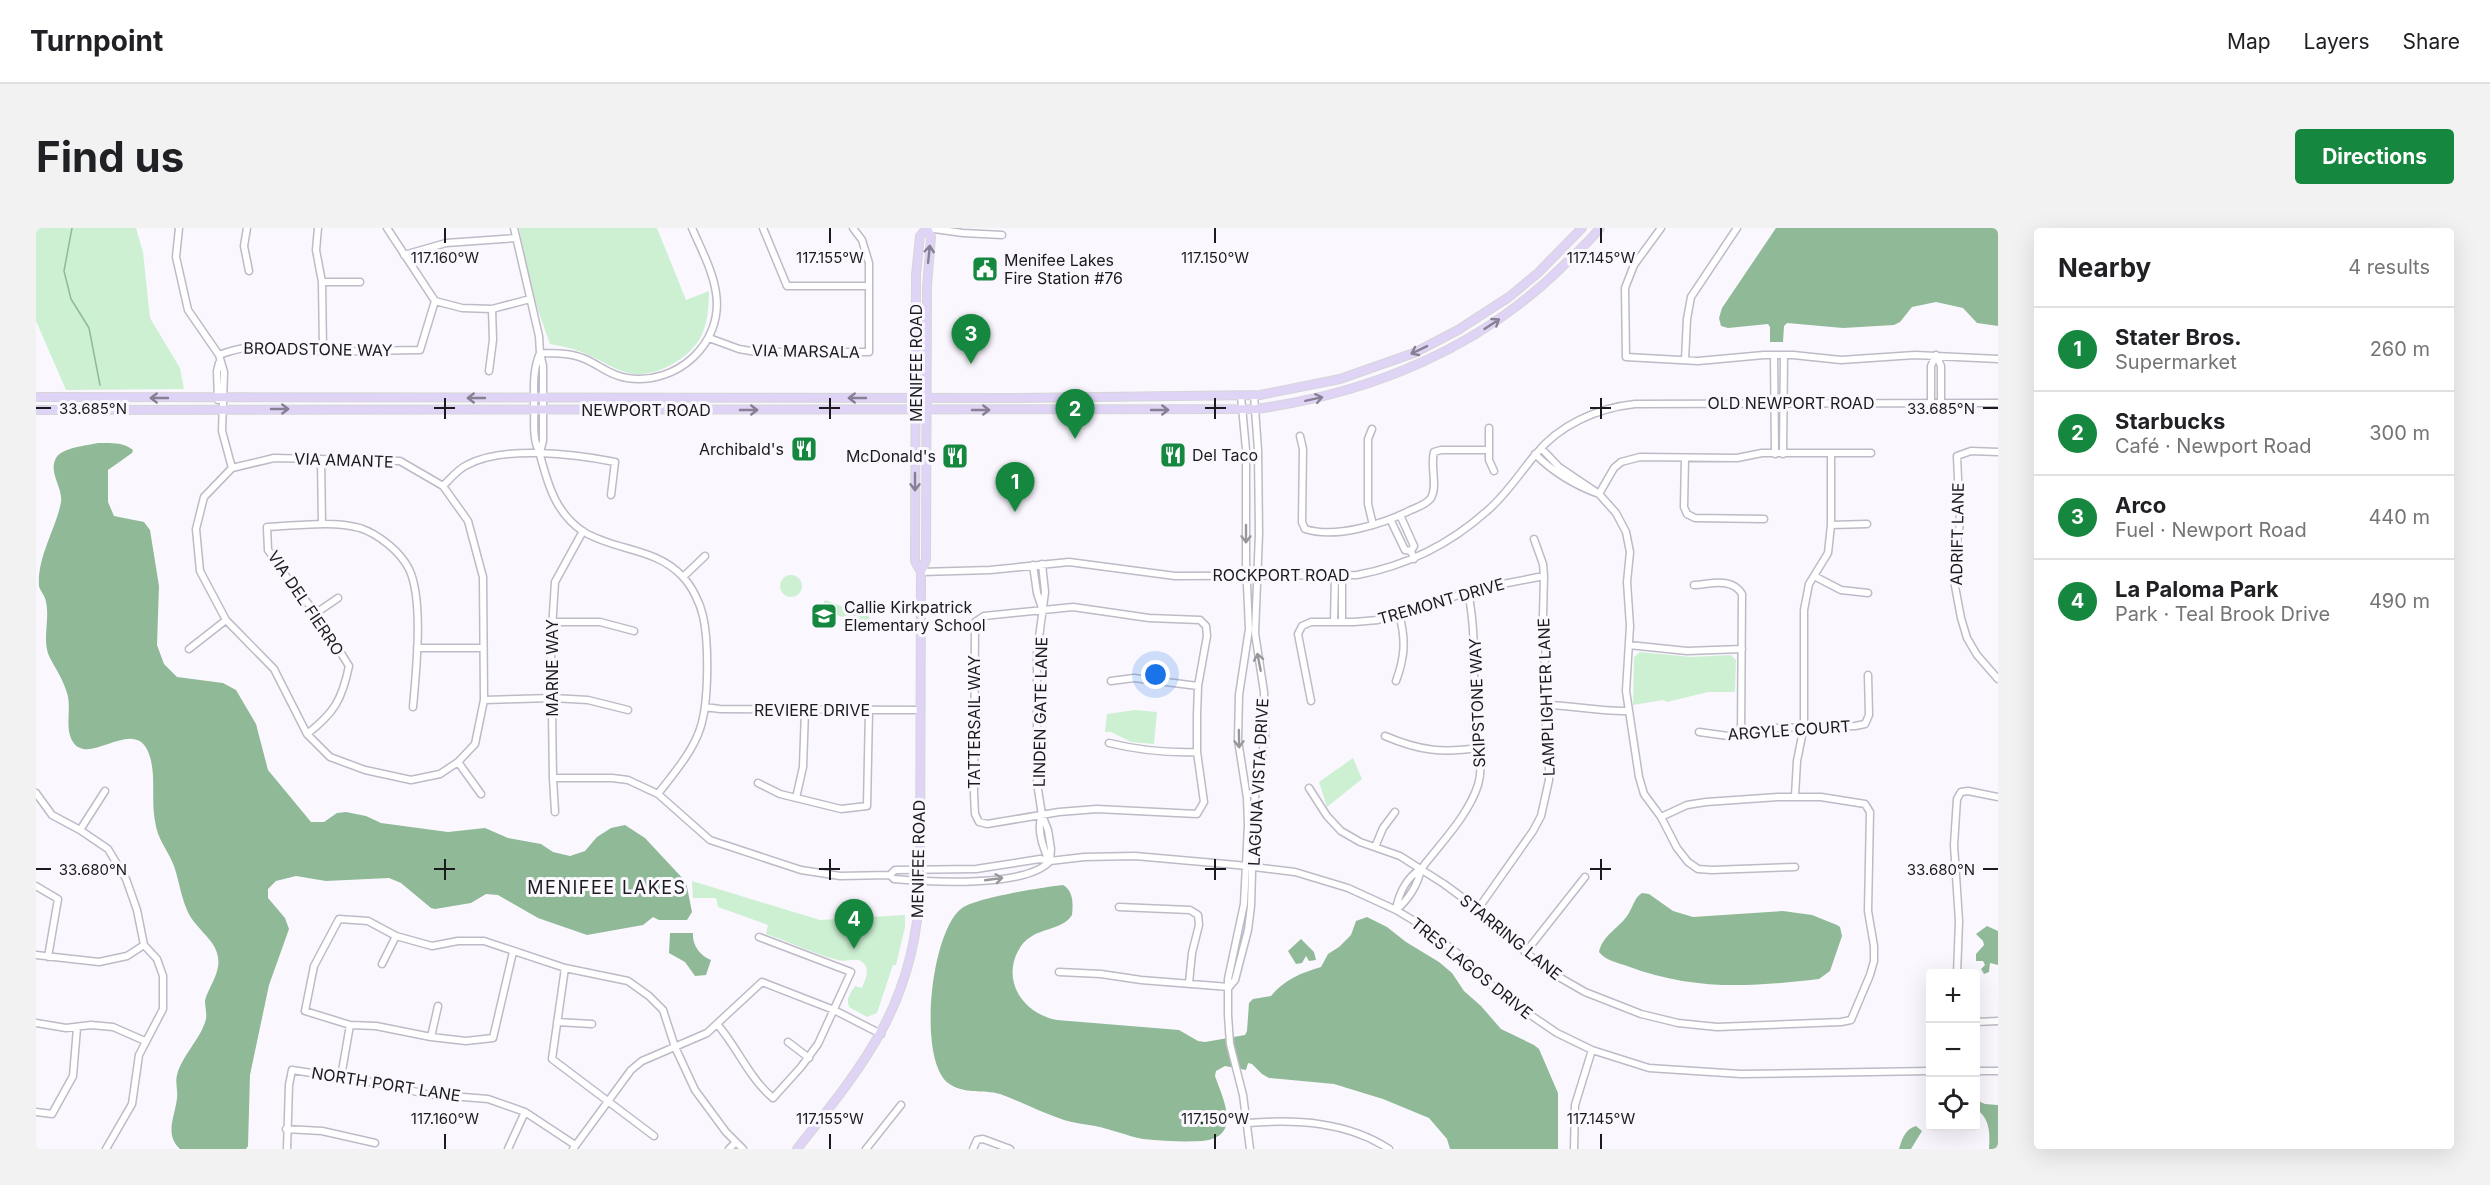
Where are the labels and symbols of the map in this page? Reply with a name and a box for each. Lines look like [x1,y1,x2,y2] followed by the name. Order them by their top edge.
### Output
[924,244,935,264] one-way arrow
[411,248,479,267] text: 117.160°W
[796,248,864,267] text: 117.155°W
[1181,248,1249,267] text: 117.150°W
[1567,248,1635,267] text: 117.145°W
[1004,250,1123,288] place label: Menifee Lakes Fire Station #76
[970,254,1000,284] public building icon: Menifee Lakes Fire Station #76
[906,304,926,422] street label: MENIFEE ROAD
[952,314,990,364] pin: 3
[1483,317,1500,329] one-way arrow
[243,338,393,360] street label: BROADSTONE WAY
[752,340,860,362] street label: VIA MARSALA
[1410,345,1428,356] one-way arrow
[1056,390,1094,439] pin: 2
[150,392,170,404] one-way arrow
[466,392,486,404] one-way arrow
[848,392,868,404] one-way arrow
[1304,393,1323,405] one-way arrow
[1708,393,1874,413] street label: OLD NEWPORT ROAD
[59,399,127,418] text: 33.685°N
[1907,399,1975,418] text: 33.685°N
[581,400,711,420] street label: NEWPORT ROAD
[270,403,290,415] one-way arrow
[738,404,758,416] one-way arrow
[970,404,990,416] one-way arrow
[1150,404,1170,416] one-way arrow
[789,434,819,464] restaurant icon: Archibald's
[699,439,784,459] place label: Archibald's
[1158,440,1188,470] restaurant icon: Del Taco
[940,441,970,471] restaurant icon: McDonald's
[1192,445,1258,465] place label: Del Taco
[846,446,936,466] place label: McDonald's
[294,448,394,472] street label: VIA AMANTE
[996,462,1034,512] pin: 1
[909,472,921,492] one-way arrow
[1946,482,1968,586] street label: ADRIFT LANE
[1240,523,1252,543] one-way arrow
[264,547,348,659] street label: VIA DEL FIERRO
[1212,565,1350,585] street label: ROCKPORT ROAD
[1375,573,1507,629] street label: TREMONT DRIVE
[844,597,986,635] place label: Callie Kirkpatrick Elementary School
[809,601,839,631] school or university icon: Callie Kirkpatrick Elementary School
[1533,617,1559,777] street label: LAMPLIGHTER LANE
[542,619,562,717] street label: MARNE WAY
[1029,637,1051,787] street label: LINDEN GATE LANE
[1465,638,1489,768] street label: SKIPSTONE WAY
[1254,653,1265,673] one-way arrow
[964,655,984,789] street label: TATTERSAIL WAY
[1141,660,1170,689] your location
[1244,698,1272,866] street label: LAGUNA VISTA DRIVE
[754,700,870,720] street label: REVIERE DRIVE
[1727,716,1851,744] street label: ARGYLE COURT
[1233,728,1244,748] one-way arrow
[907,800,929,918] street label: MENIFEE ROAD
[59,860,127,879] text: 33.680°N
[1907,860,1975,879] text: 33.680°N
[984,873,1004,884] one-way arrow
[527,877,687,898] district label: MENIFEE LAKES
[1456,890,1566,984] street label: STARRING LANE
[834,900,874,949] pin: 4
[1407,913,1537,1023] street label: TRES LAGOS DRIVE
[310,1062,462,1106] street label: NORTH PORT LANE
[411,1109,479,1128] text: 117.160°W
[796,1109,864,1128] text: 117.155°W
[1181,1109,1249,1128] text: 117.150°W
[1567,1109,1635,1128] text: 117.145°W

